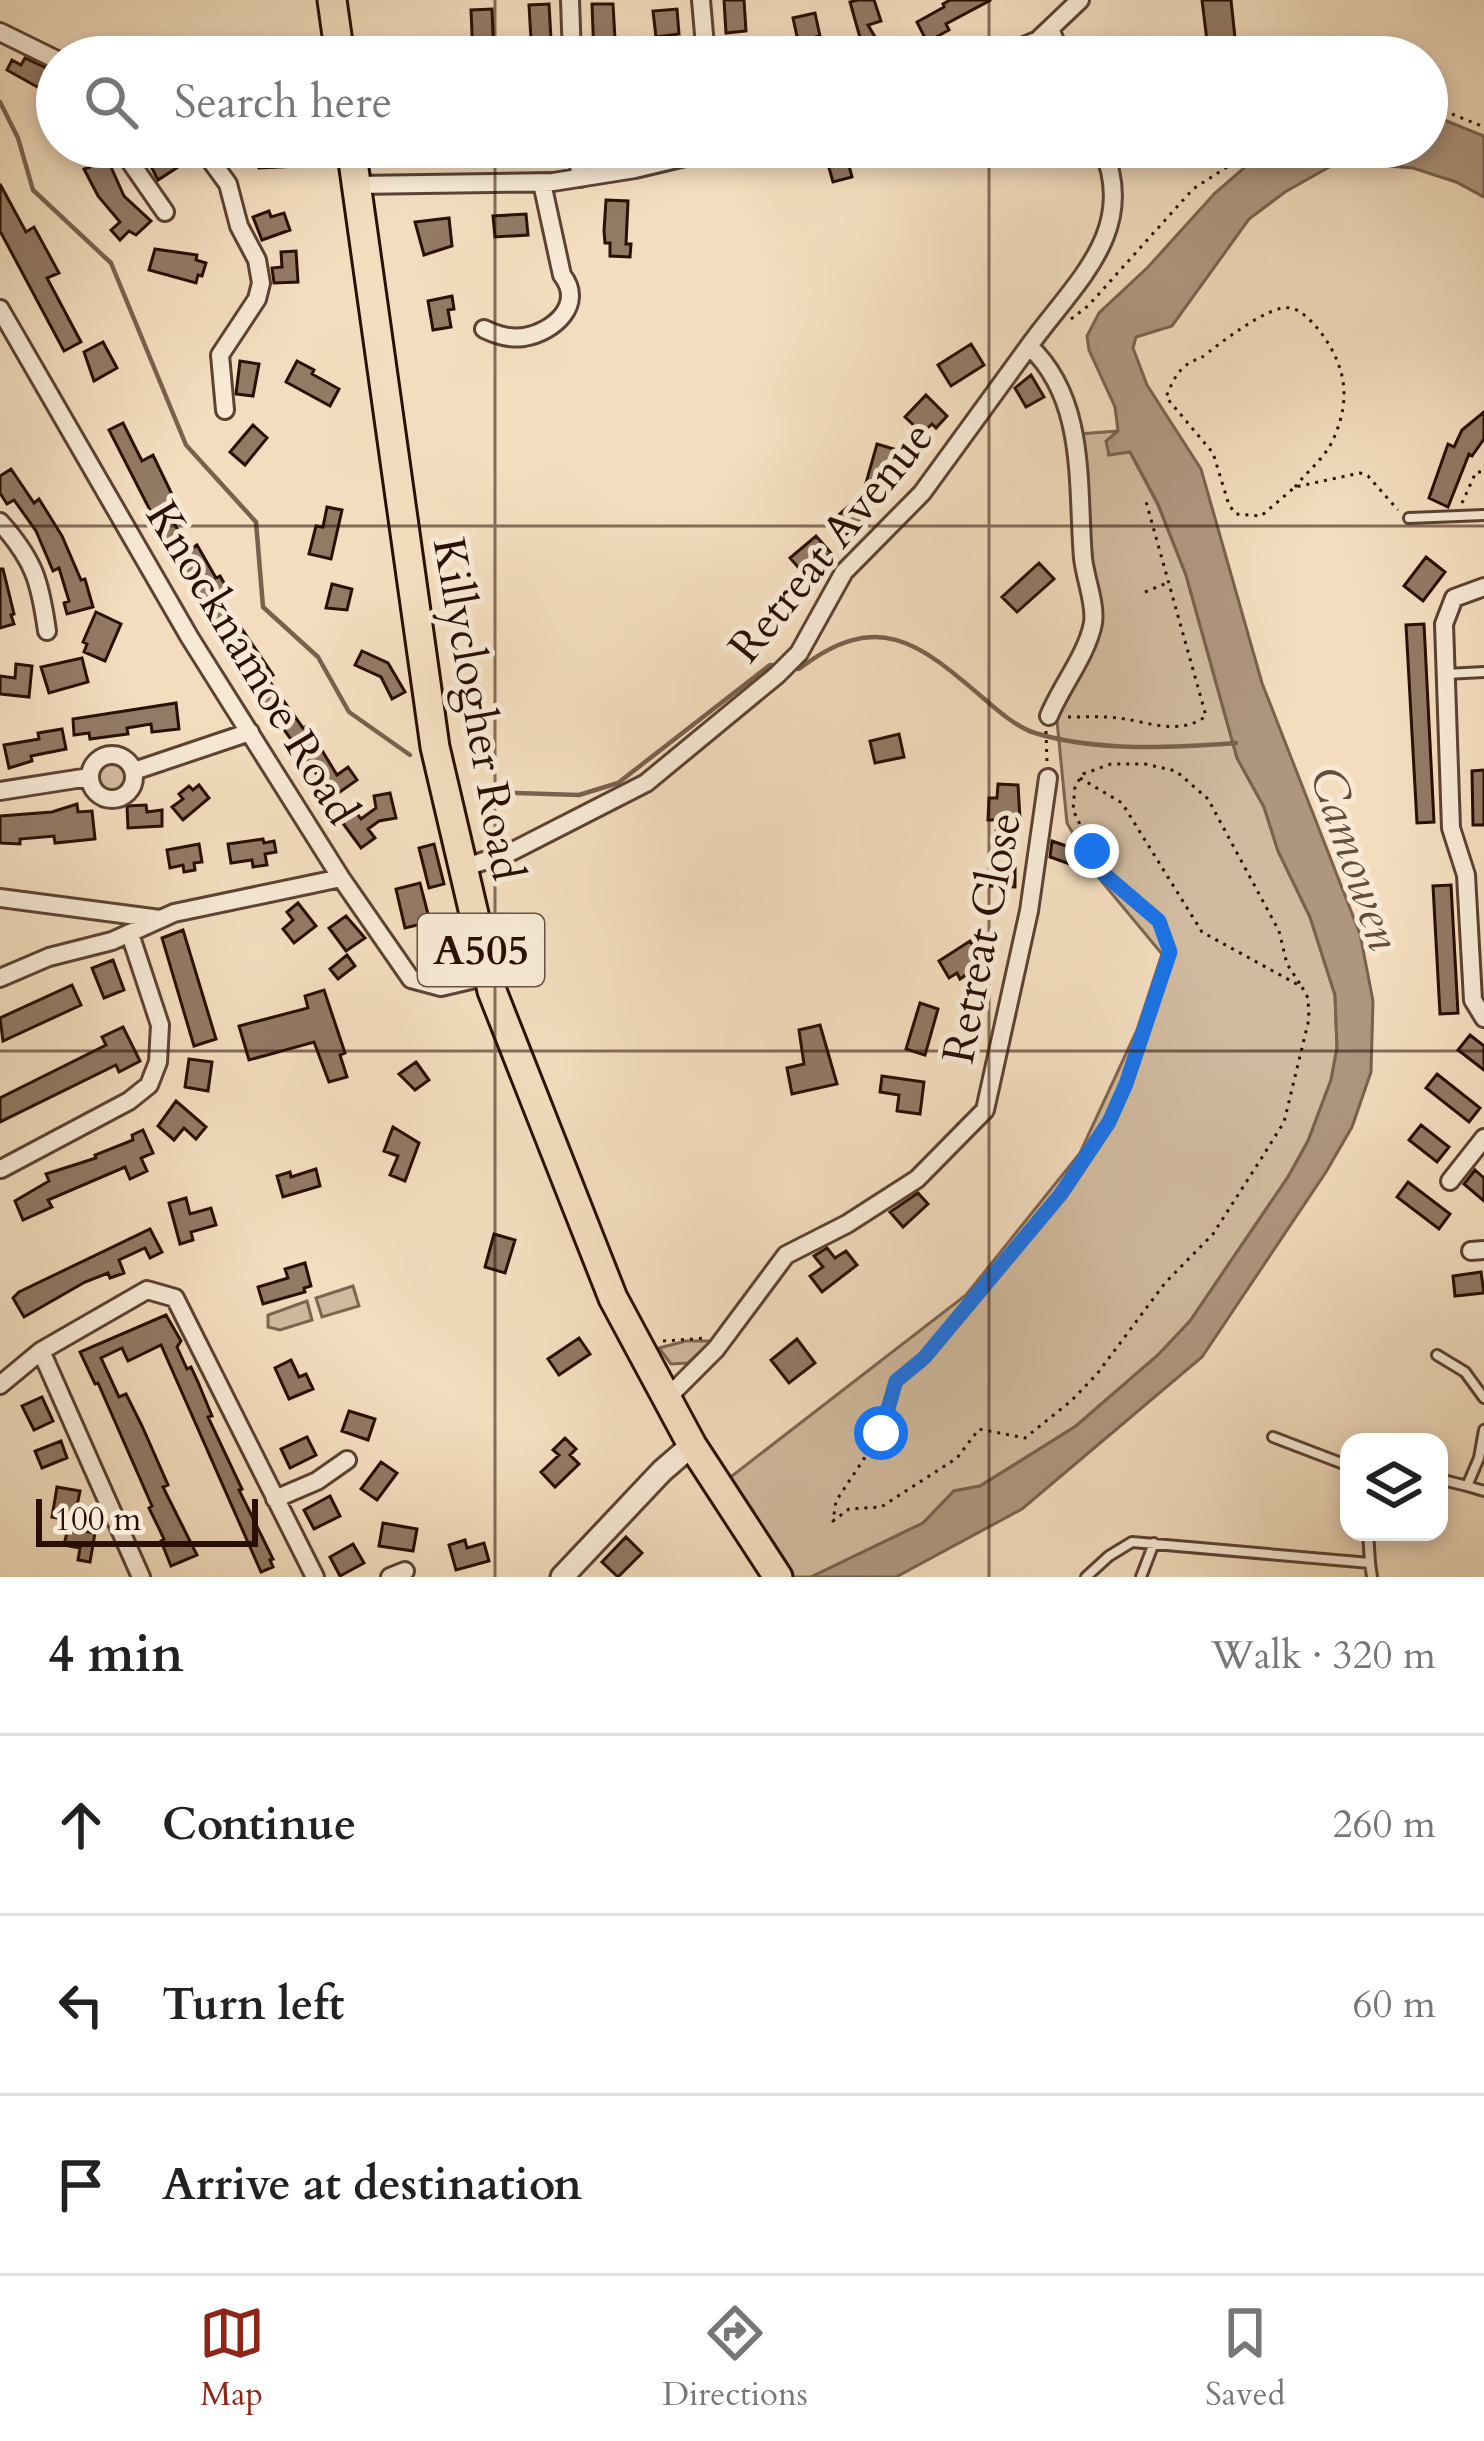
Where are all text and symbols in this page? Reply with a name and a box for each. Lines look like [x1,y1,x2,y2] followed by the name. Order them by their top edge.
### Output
[36,36,1448,168] search box
[78,69,144,135] icon: search
[174,72,392,133] text: Search here
[715,408,947,676] street label: Retreat Avenue
[131,490,373,836] street label: Knocknamoe Road
[418,533,538,885] street label: Killyclogher Road
[1293,758,1417,958] water label: Camowen
[928,807,1036,1069] street label: Retreat Close
[1065,824,1119,878] route end
[418,914,544,986] road number: A505
[854,1406,908,1460] route start
[1340,1433,1448,1541] map controls
[1340,1433,1448,1541] button: layers
[36,1493,258,1546] scale bar
[54,1497,141,1542] text: 100 m
[48,1620,184,1690] text: 4 min
[1211,1629,1436,1682] text: Walk · 320 m
[48,1792,114,1858] icon: ahead
[162,1794,356,1855] text: Continue
[1333,1798,1436,1851] text: 260 m
[48,1972,114,2038] icon: left
[162,1974,344,2035] text: Turn left
[1353,1978,1436,2031] text: 60 m
[48,2152,114,2218] icon: arrive
[162,2154,582,2215] text: Arrive at destination
[199,2300,265,2417] tab: Map
[662,2300,808,2417] tab: Directions
[1205,2300,1285,2417] tab: Saved

